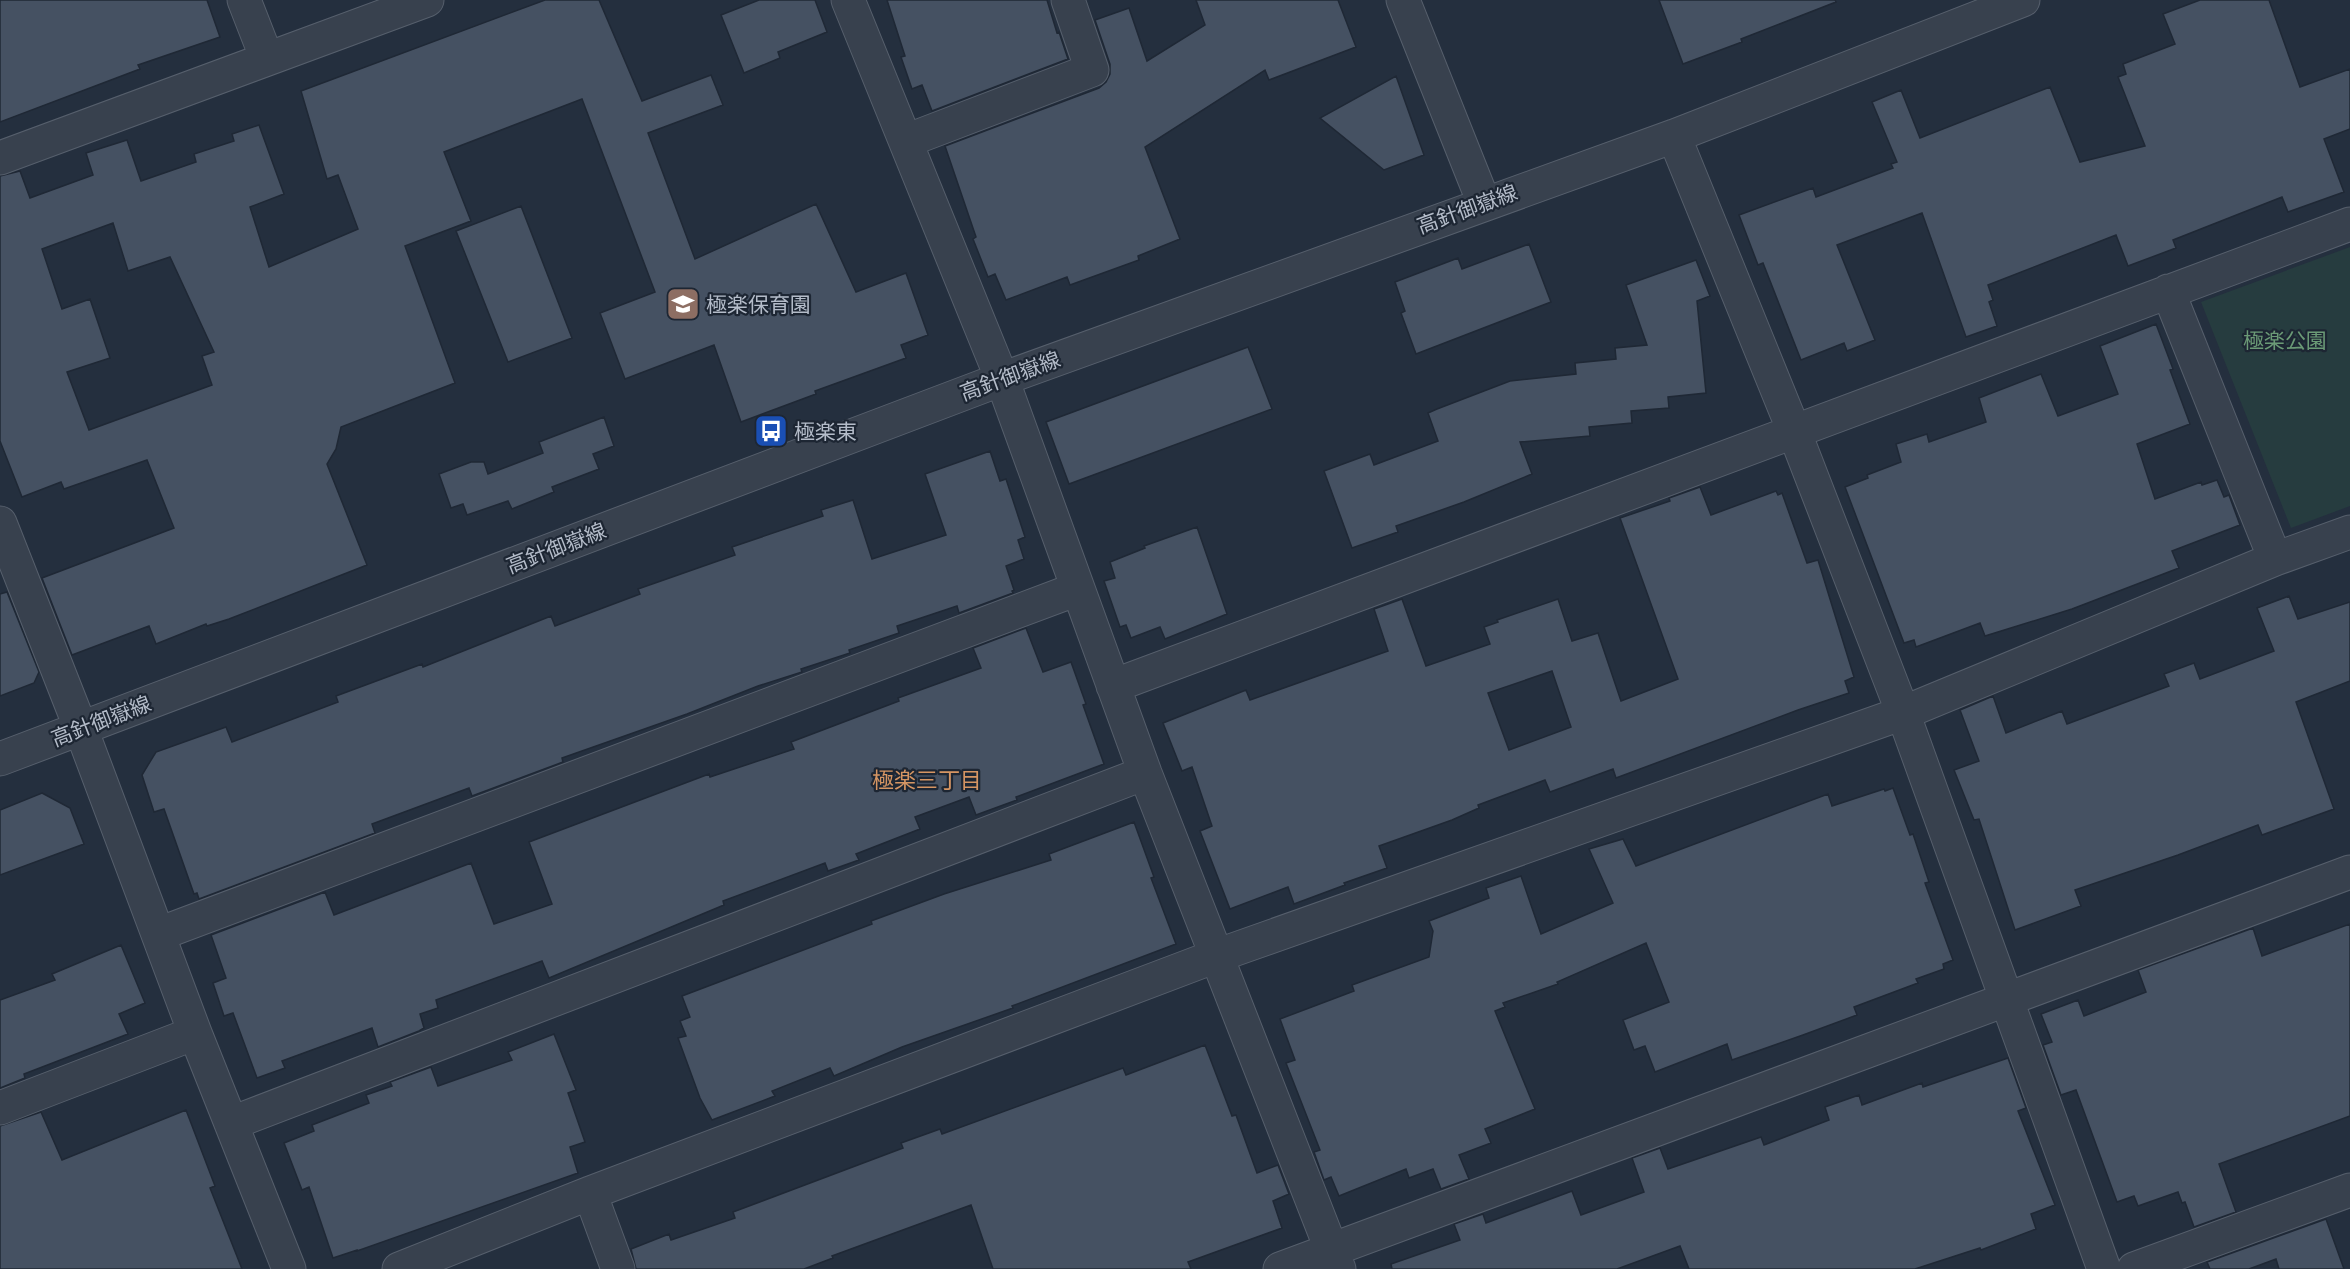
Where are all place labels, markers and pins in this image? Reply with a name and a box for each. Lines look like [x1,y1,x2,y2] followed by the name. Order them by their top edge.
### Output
[665,286,701,322] school or university icon: 極楽保育園
[706,290,811,319] place label: 極楽保育園
[753,413,789,449] bus stop icon: 極楽東
[794,417,857,446] place label: 極楽東

